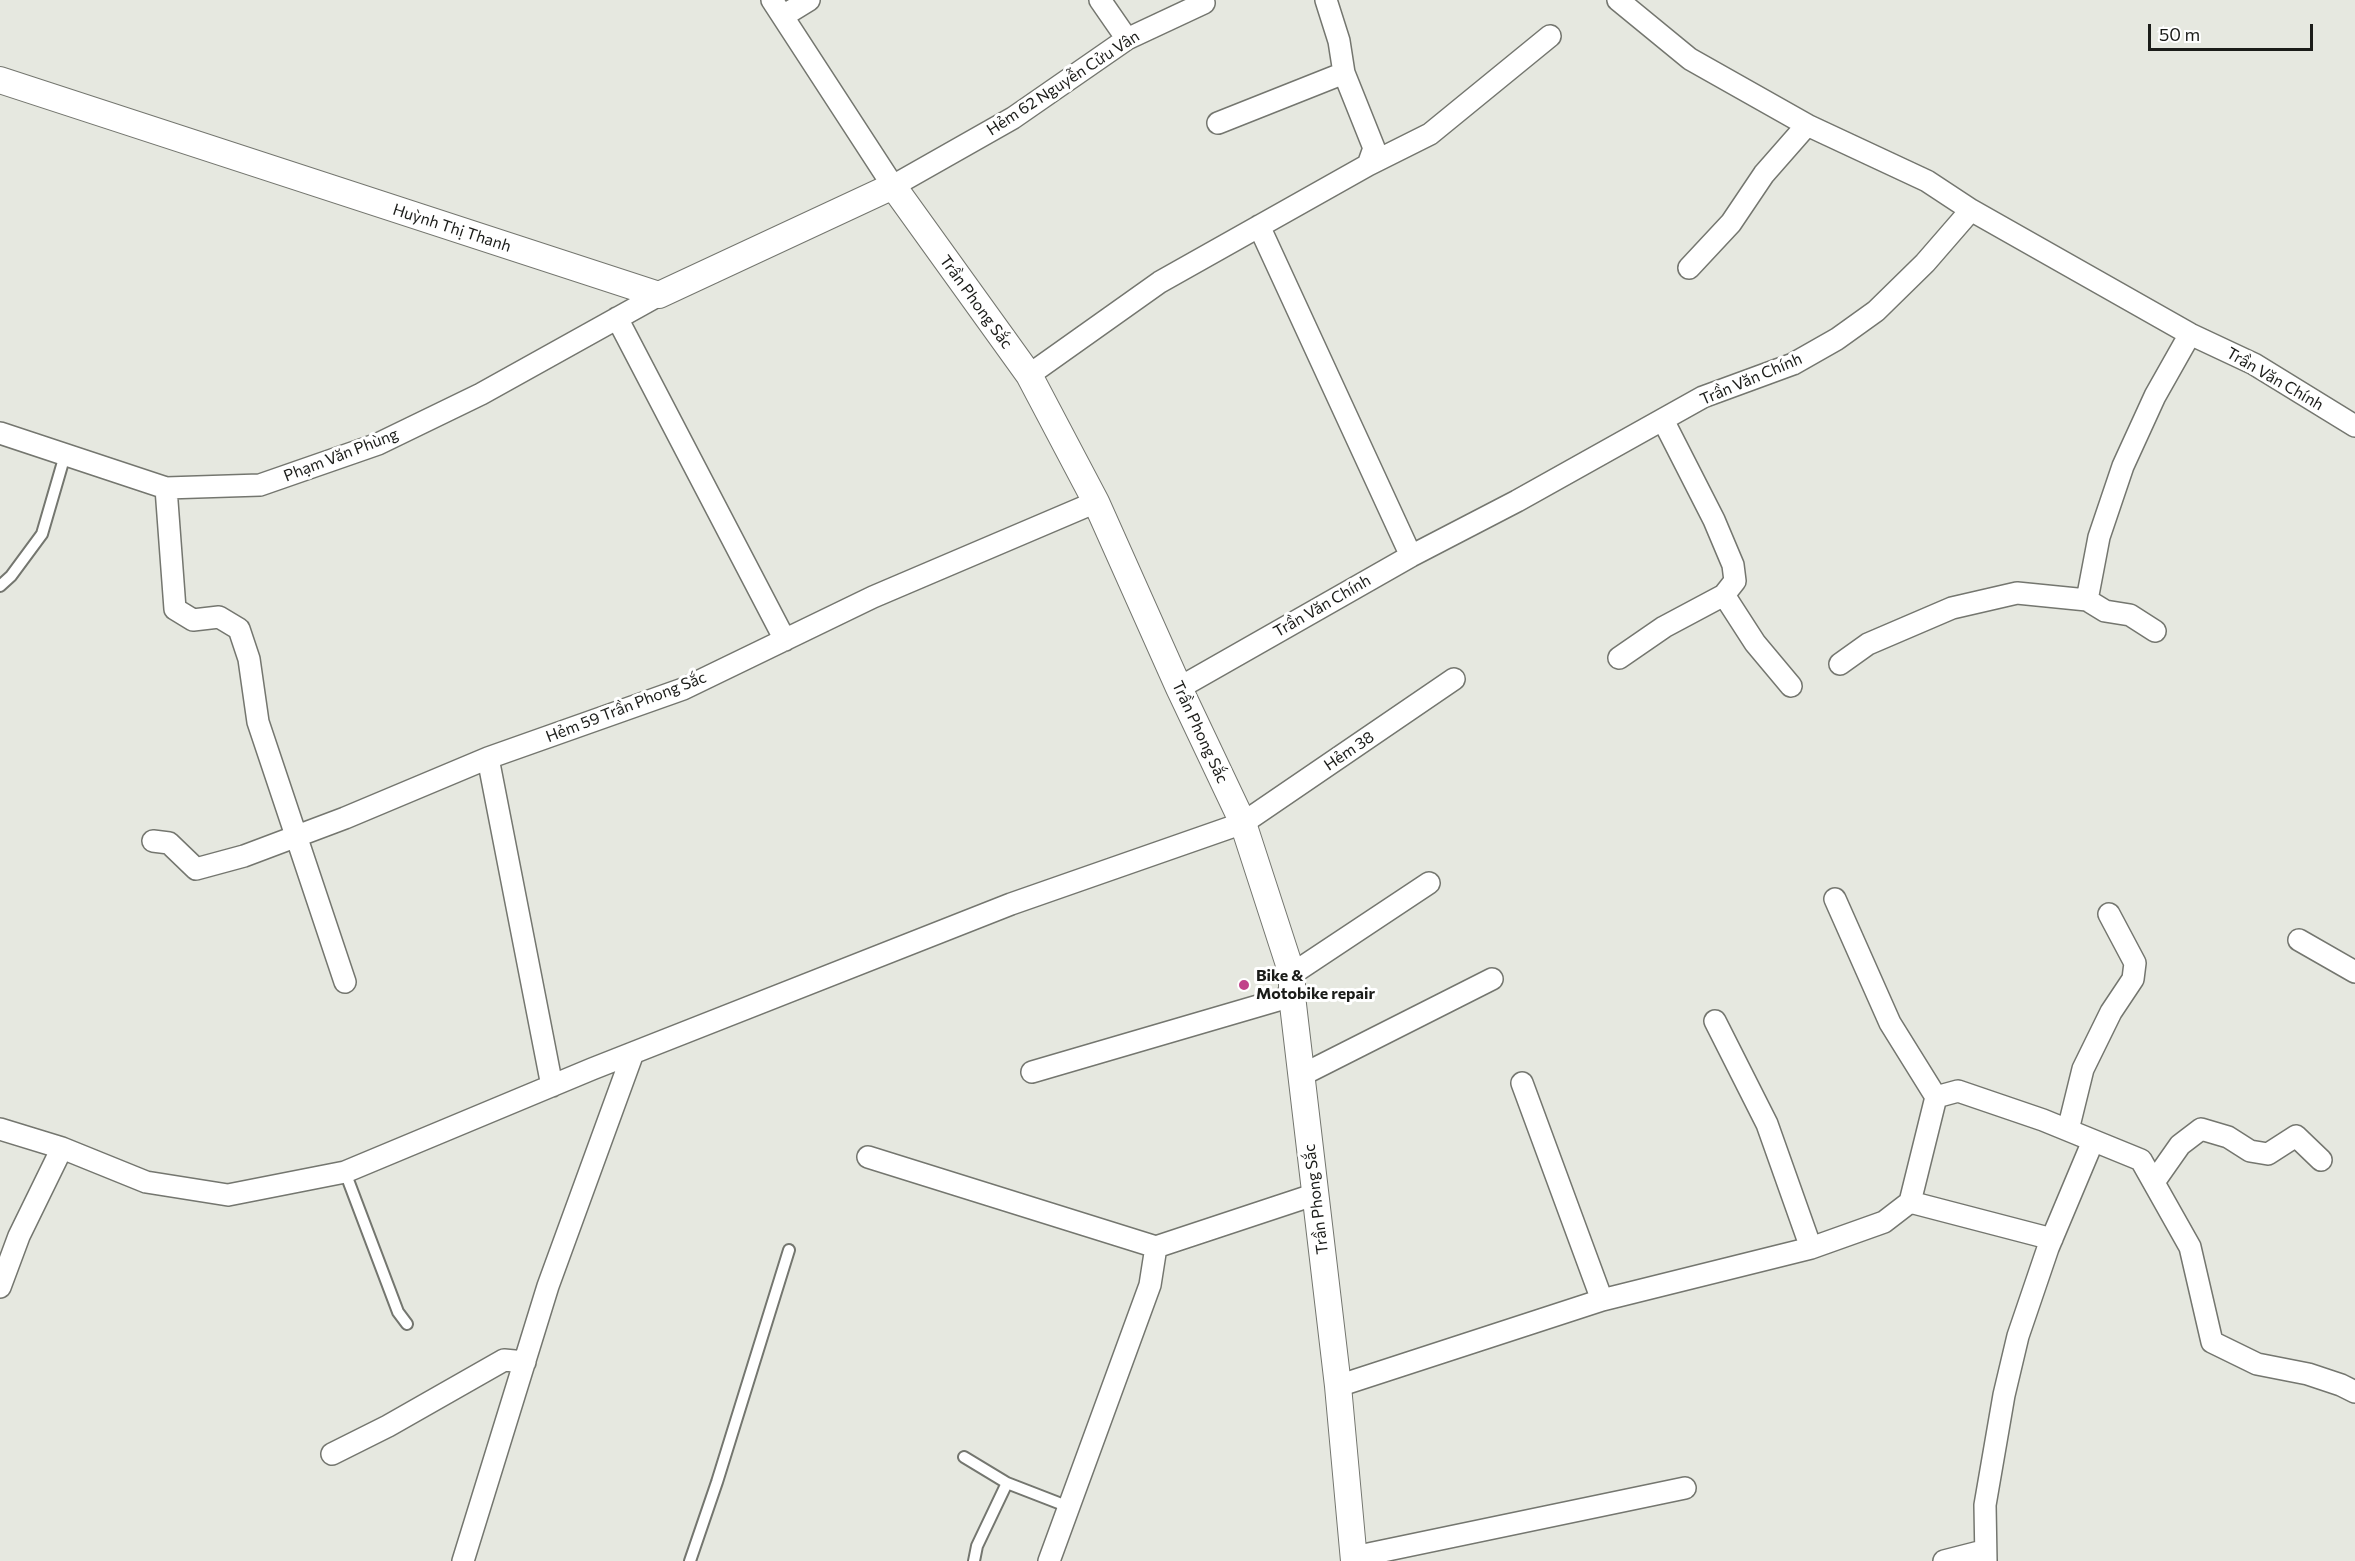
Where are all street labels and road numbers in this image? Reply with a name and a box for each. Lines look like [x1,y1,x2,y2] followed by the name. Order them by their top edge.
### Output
[983,26,1143,140] street label: Hẻm 62 Nguyễn Cửu Vân
[390,200,514,256] street label: Huỳnh Thị Thanh
[936,251,1016,353] street label: Trần Phong Sắc
[2223,343,2327,415] street label: Trần Văn Chính
[1697,349,1805,409] street label: Trần Văn Chính
[281,424,401,486] street label: Phạm Văn Phùng
[1270,570,1374,642] street label: Trần Văn Chính
[543,668,709,746] street label: Hẻm 59 Trần Phong Sắc
[1168,678,1232,786] street label: Trần Phong Sắc
[1320,727,1378,775] street label: Hẻm 38
[1300,1143,1332,1255] street label: Trần Phong Sắc

